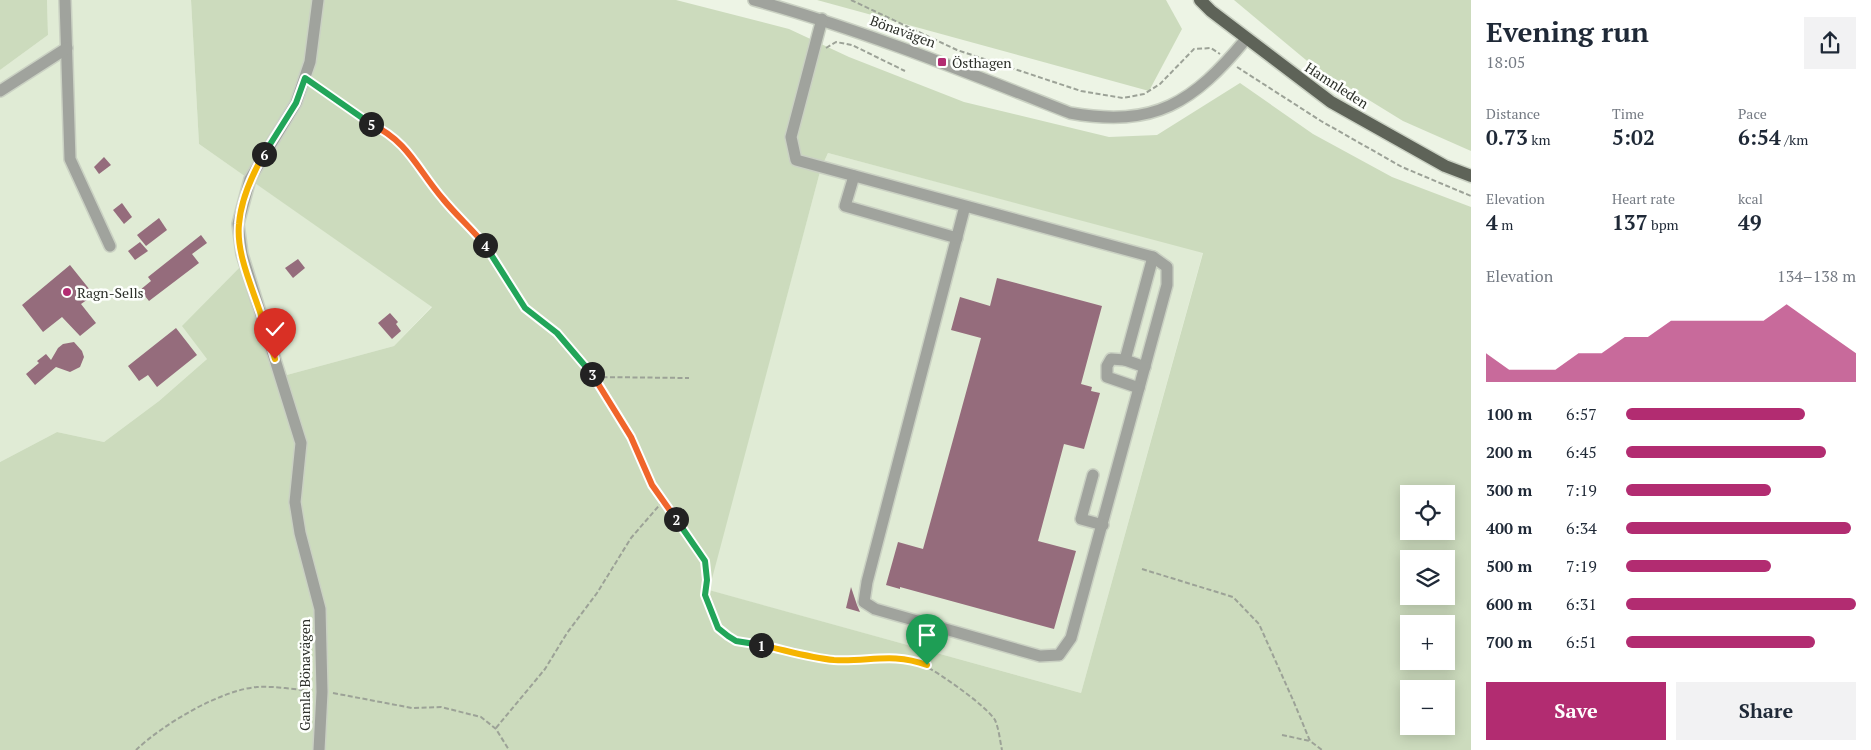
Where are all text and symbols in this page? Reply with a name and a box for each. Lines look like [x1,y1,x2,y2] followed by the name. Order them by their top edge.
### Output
[868,10,939,52] street label: Bönavägen
[1486,13,1649,50] text: Evening run
[1804,17,1856,69] button: share
[1486,51,1525,73] text: 18:05
[952,53,1012,72] place label: Östhagen
[936,56,948,68] marker: Östhagen
[1302,57,1373,113] street label: Hamnleden
[1486,104,1540,123] text: Distance
[1612,104,1644,123] text: Time
[1738,104,1767,123] text: Pace
[358,112,384,136] pin: 5
[368,115,375,134] text: 5
[1486,123,1528,151] text: 0.73
[1612,123,1655,151] text: 5:02
[1738,123,1781,151] text: 6:54
[1528,130,1551,149] text: km
[1781,130,1808,149] text: /km
[252,142,276,166] pin: 6
[261,145,268,164] text: 6
[1486,189,1545,208] text: Elevation
[1612,189,1675,208] text: Heart rate
[1738,189,1763,208] text: kcal
[1486,208,1498,236] text: 4
[1612,208,1648,236] text: 137
[1738,208,1762,236] text: 49
[1498,215,1513,234] text: m
[1648,215,1679,234] text: bpm
[472,232,498,258] pin: 4
[482,236,489,255] text: 4
[1486,265,1553,287] text: Elevation
[1777,265,1856,287] text: 134–138 m
[77,283,144,302] place label: Ragn-Sells
[61,286,73,298] marker: Ragn-Sells
[254,308,296,359] pin
[261,315,289,343] icon: check
[580,362,604,386] pin: 3
[589,365,596,384] text: 3
[1486,403,1532,425] text: 100 m
[1566,403,1597,425] text: 6:57
[1486,441,1532,463] text: 200 m
[1566,441,1597,463] text: 6:45
[1486,479,1532,501] text: 300 m
[1566,479,1597,501] text: 7:19
[1400,485,1455,735] map controls
[1400,485,1455,540] button: locate
[664,506,688,532] pin: 2
[673,510,680,529] text: 2
[1486,517,1532,539] text: 400 m
[1566,517,1597,539] text: 6:34
[1400,550,1455,605] button: layers
[1486,555,1532,577] text: 500 m
[1566,555,1597,577] text: 7:19
[1486,593,1532,615] text: 600 m
[1566,593,1597,615] text: 6:31
[906,614,948,665] pin
[1400,615,1455,670] button: +
[295,618,314,731] street label: Gamla Bönavägen
[913,621,941,649] icon: arrive
[1486,631,1532,653] text: 700 m
[1566,631,1597,653] text: 6:51
[748,632,774,658] pin: 1
[758,636,765,655] text: 1
[1400,680,1455,735] button: −
[1486,682,1666,740] button: Save
[1676,682,1856,740] button: Share

